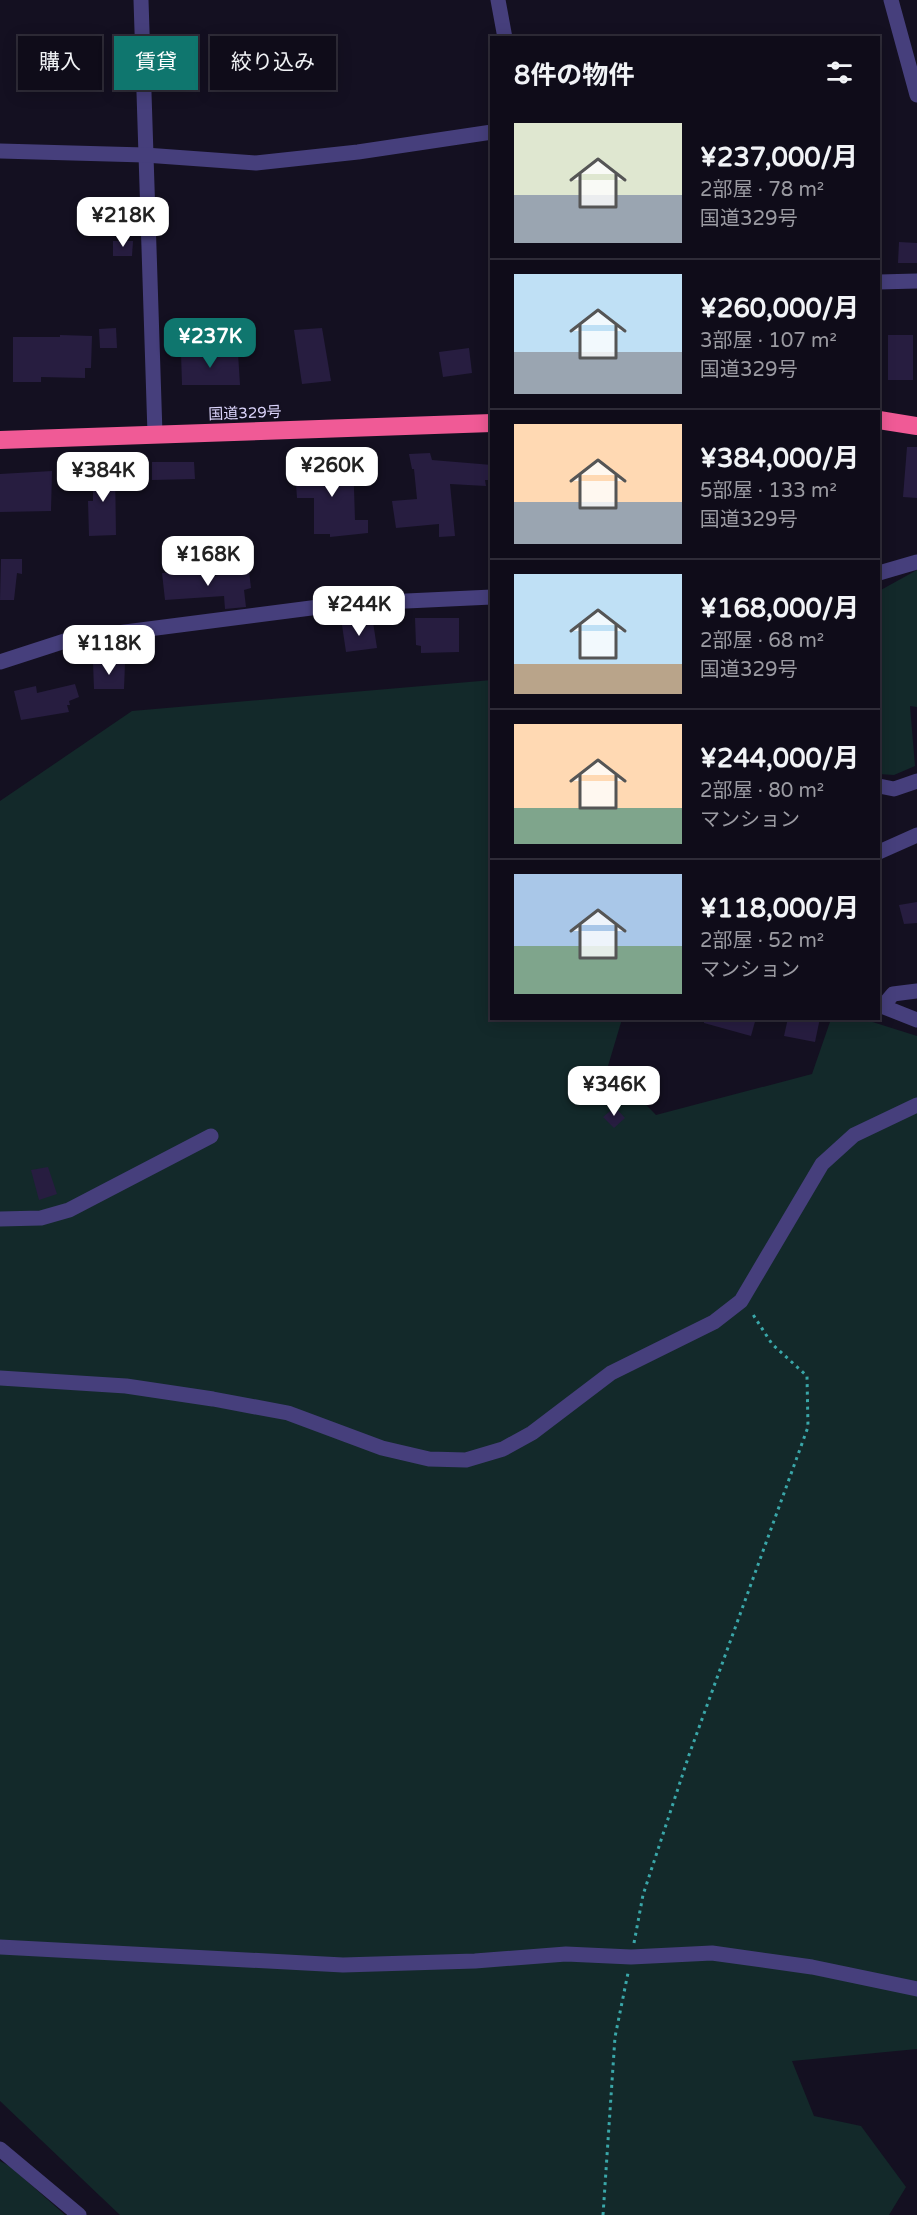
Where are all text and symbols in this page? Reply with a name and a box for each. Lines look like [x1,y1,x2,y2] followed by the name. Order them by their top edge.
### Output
[18,36,102,90] chip: 購入
[114,36,198,90] chip: 賃貸
[210,36,336,90] chip: 絞り込み
[823,56,856,89] icon: filters
[514,60,634,91] text: 8件の物件
[700,142,858,173] text: ¥237,000/月
[562,147,634,219] icon: home
[700,178,824,202] text: 2部屋 · 78 m²
[81,197,165,248] pin: ¥218K
[91,204,155,228] text: ¥218K
[700,207,798,231] text: 国道329号
[700,293,859,324] text: ¥260,000/月
[562,298,634,370] icon: home
[168,318,252,369] pin: ¥237K
[178,325,242,349] text: ¥237K
[700,329,837,353] text: 3部屋 · 107 m²
[700,358,798,382] text: 国道329号
[208,403,282,423] street label: 国道329号
[700,443,859,474] text: ¥384,000/月
[290,447,374,498] pin: ¥260K
[562,448,634,520] icon: home
[61,452,145,503] pin: ¥384K
[300,454,364,478] text: ¥260K
[71,459,135,483] text: ¥384K
[700,479,837,503] text: 5部屋 · 133 m²
[700,508,798,532] text: 国道329号
[166,536,250,587] pin: ¥168K
[176,543,240,567] text: ¥168K
[317,586,401,637] pin: ¥244K
[327,593,391,617] text: ¥244K
[700,593,859,624] text: ¥168,000/月
[562,598,634,670] icon: home
[67,625,151,676] pin: ¥118K
[700,629,824,653] text: 2部屋 · 68 m²
[77,632,141,656] text: ¥118K
[700,658,798,682] text: 国道329号
[700,743,859,774] text: ¥244,000/月
[562,748,634,820] icon: home
[700,779,824,803] text: 2部屋 · 80 m²
[700,808,800,832] text: マンション
[700,893,859,924] text: ¥118,000/月
[562,898,634,970] icon: home
[700,929,824,953] text: 2部屋 · 52 m²
[700,958,800,982] text: マンション
[572,1066,656,1117] pin: ¥346K
[582,1073,646,1097] text: ¥346K

